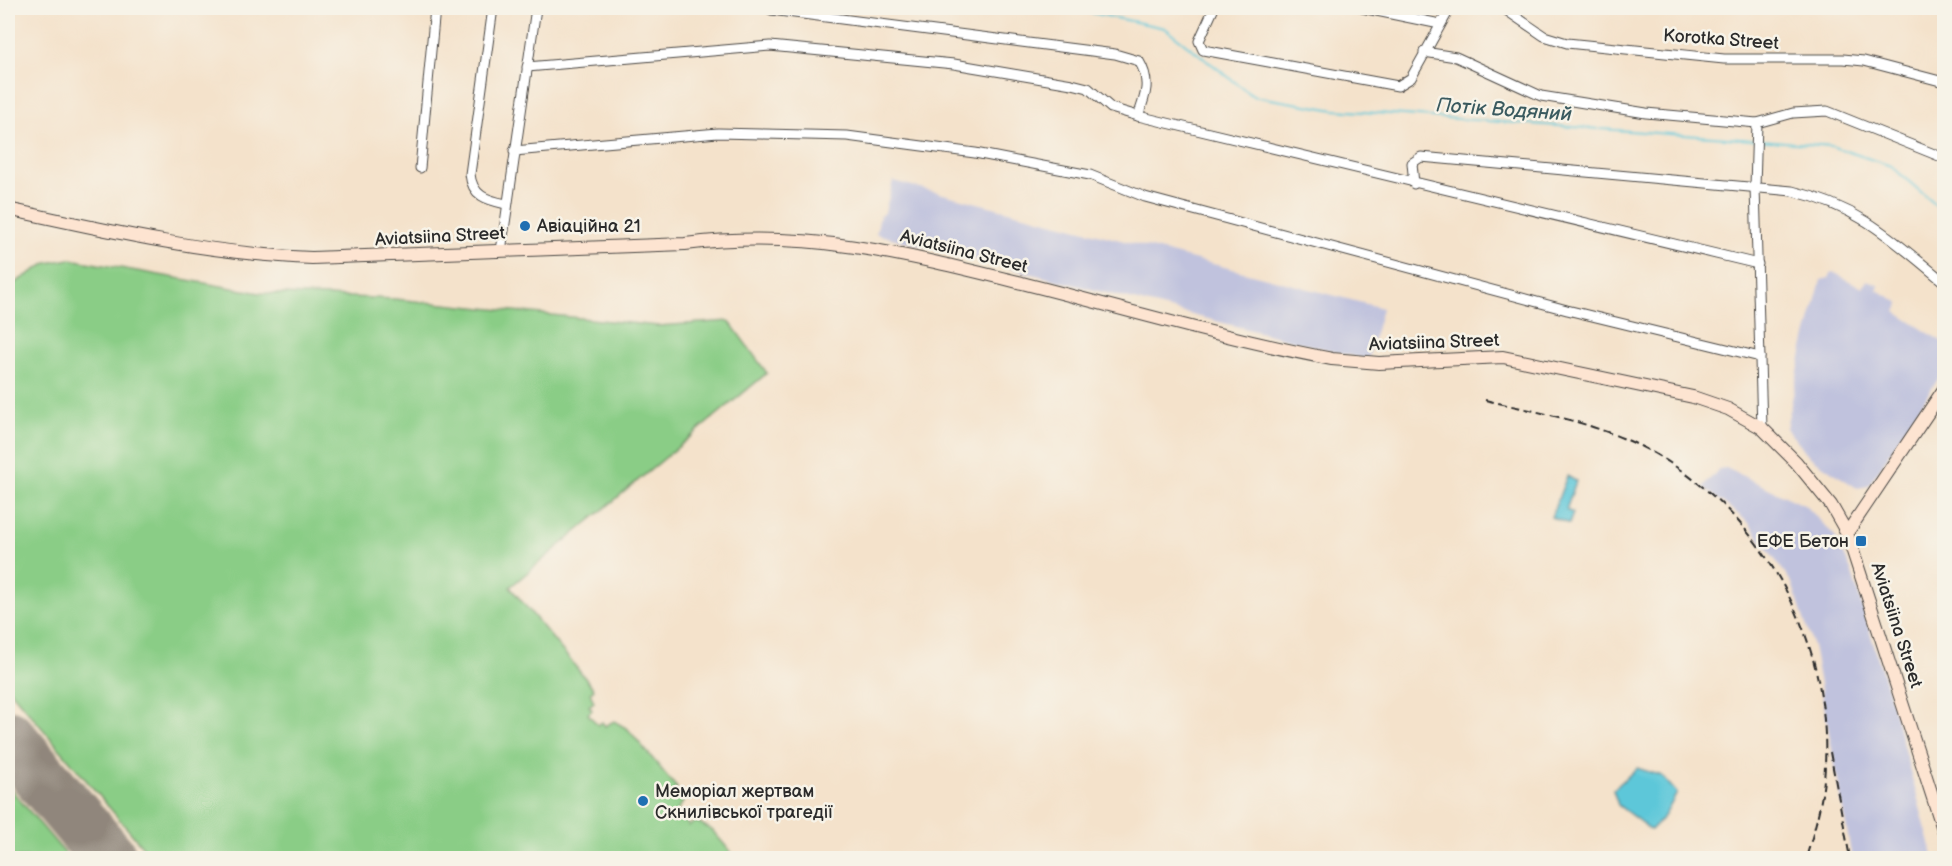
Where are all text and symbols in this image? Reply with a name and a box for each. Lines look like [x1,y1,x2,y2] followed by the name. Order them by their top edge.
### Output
[1662,25,1780,54] street label: Korotka Street
[1435,93,1573,127] water label: Потік Водяний
[536,216,641,237] place label: Авіаційна 21
[518,219,532,233] marker: Авіаційна 21
[374,223,506,250] street label: Aviatsiina Street
[898,226,1030,278] street label: Aviatsiina Street
[1368,330,1500,355] street label: Aviatsiina Street
[1757,531,1849,552] place label: ЕФЕ Бетон
[1854,534,1868,548] marker: ЕФЕ Бетон
[1866,560,1927,691] street label: Aviatsiina Street
[655,781,833,823] place label: Меморіал жертвам Скнилівської трагедії
[636,794,650,808] marker: Меморіал жертвам Скнилівської трагедії

